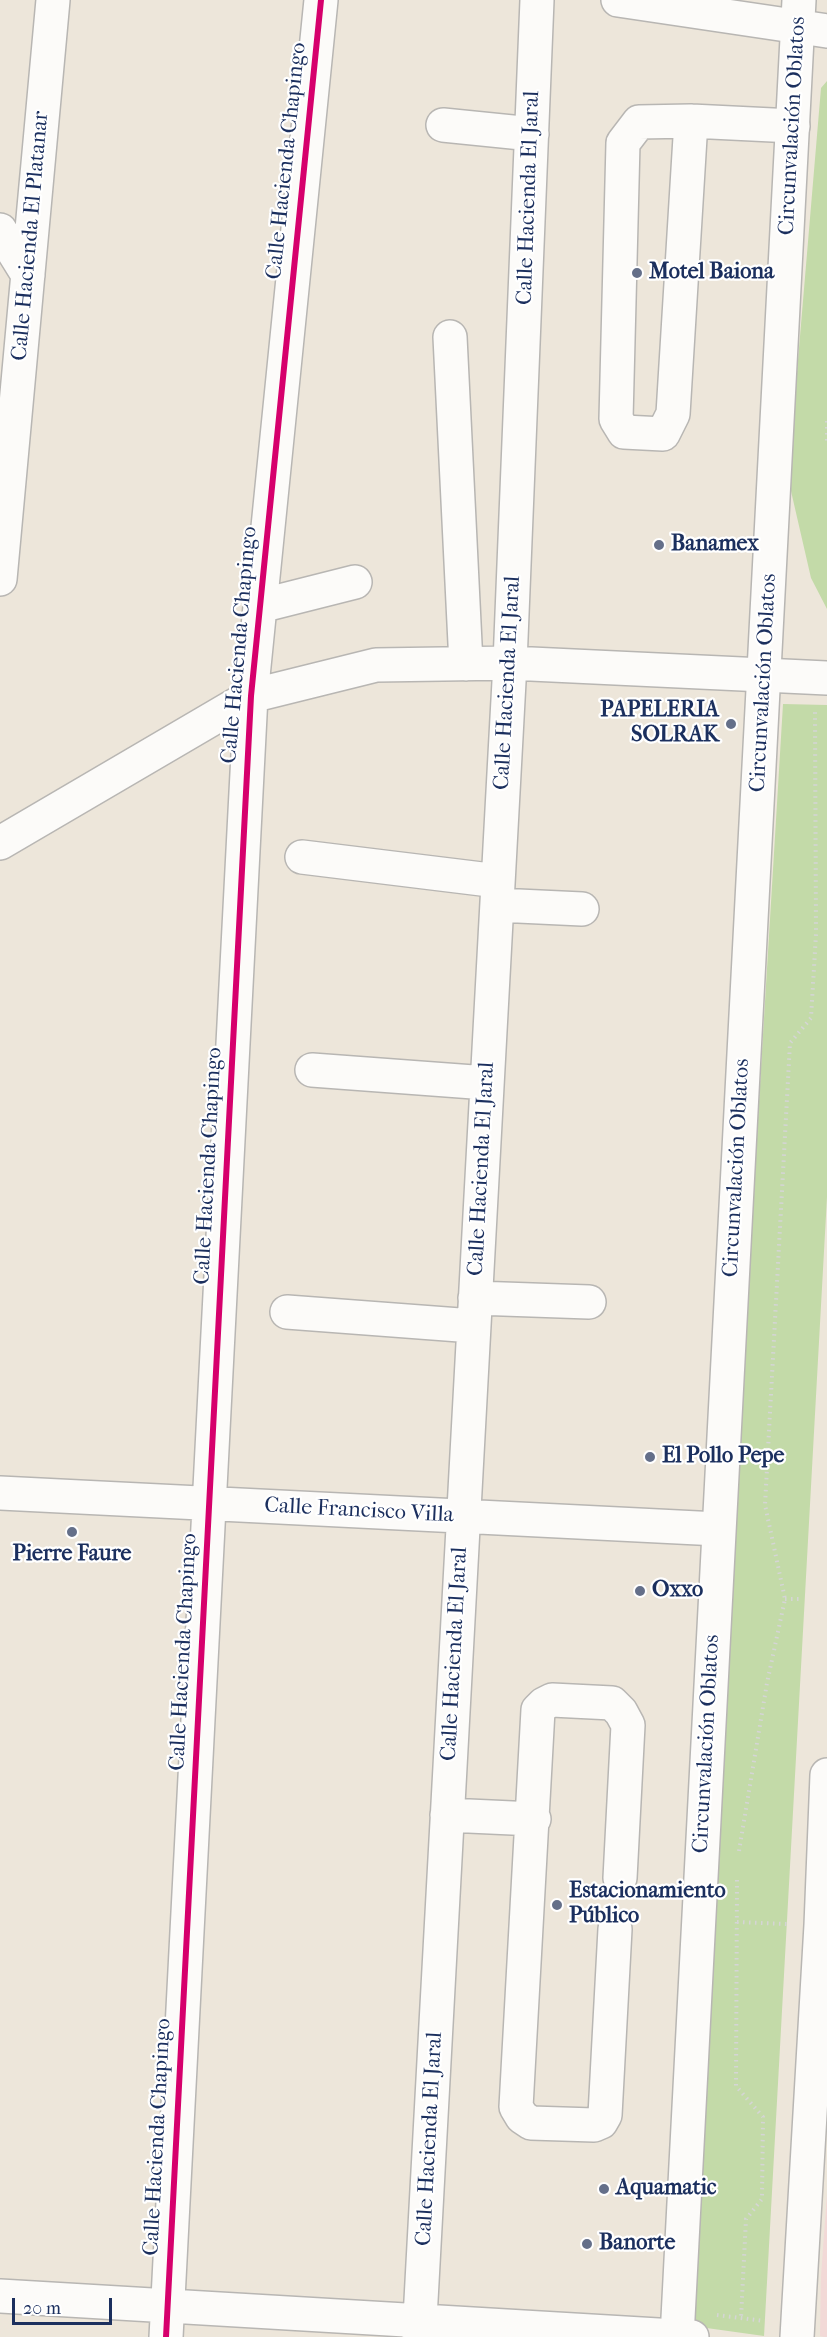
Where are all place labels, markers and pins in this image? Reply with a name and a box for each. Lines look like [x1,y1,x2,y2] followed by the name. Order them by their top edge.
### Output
[649,260,774,286] place label: Motel Baiona
[630,266,644,280] marker: Motel Baiona
[671,532,759,558] place label: Banamex
[652,538,666,552] marker: Banamex
[600,698,719,750] place label: PAPELERIA SOLRAK
[724,717,738,731] marker: PAPELERIA SOLRAK
[662,1444,784,1470] place label: El Pollo Pepe
[643,1450,657,1464] marker: El Pollo Pepe
[65,1525,79,1539] marker: Pierre Faure
[12,1542,132,1568] place label: Pierre Faure
[652,1578,703,1604] place label: Oxxo
[633,1584,647,1598] marker: Oxxo
[569,1879,726,1930] place label: Estacionamiento Público
[550,1898,564,1912] marker: Estacionamiento Público
[616,2176,717,2202] place label: Aquamatic
[597,2182,611,2196] marker: Aquamatic
[599,2231,675,2257] place label: Banorte
[580,2237,594,2251] marker: Banorte

